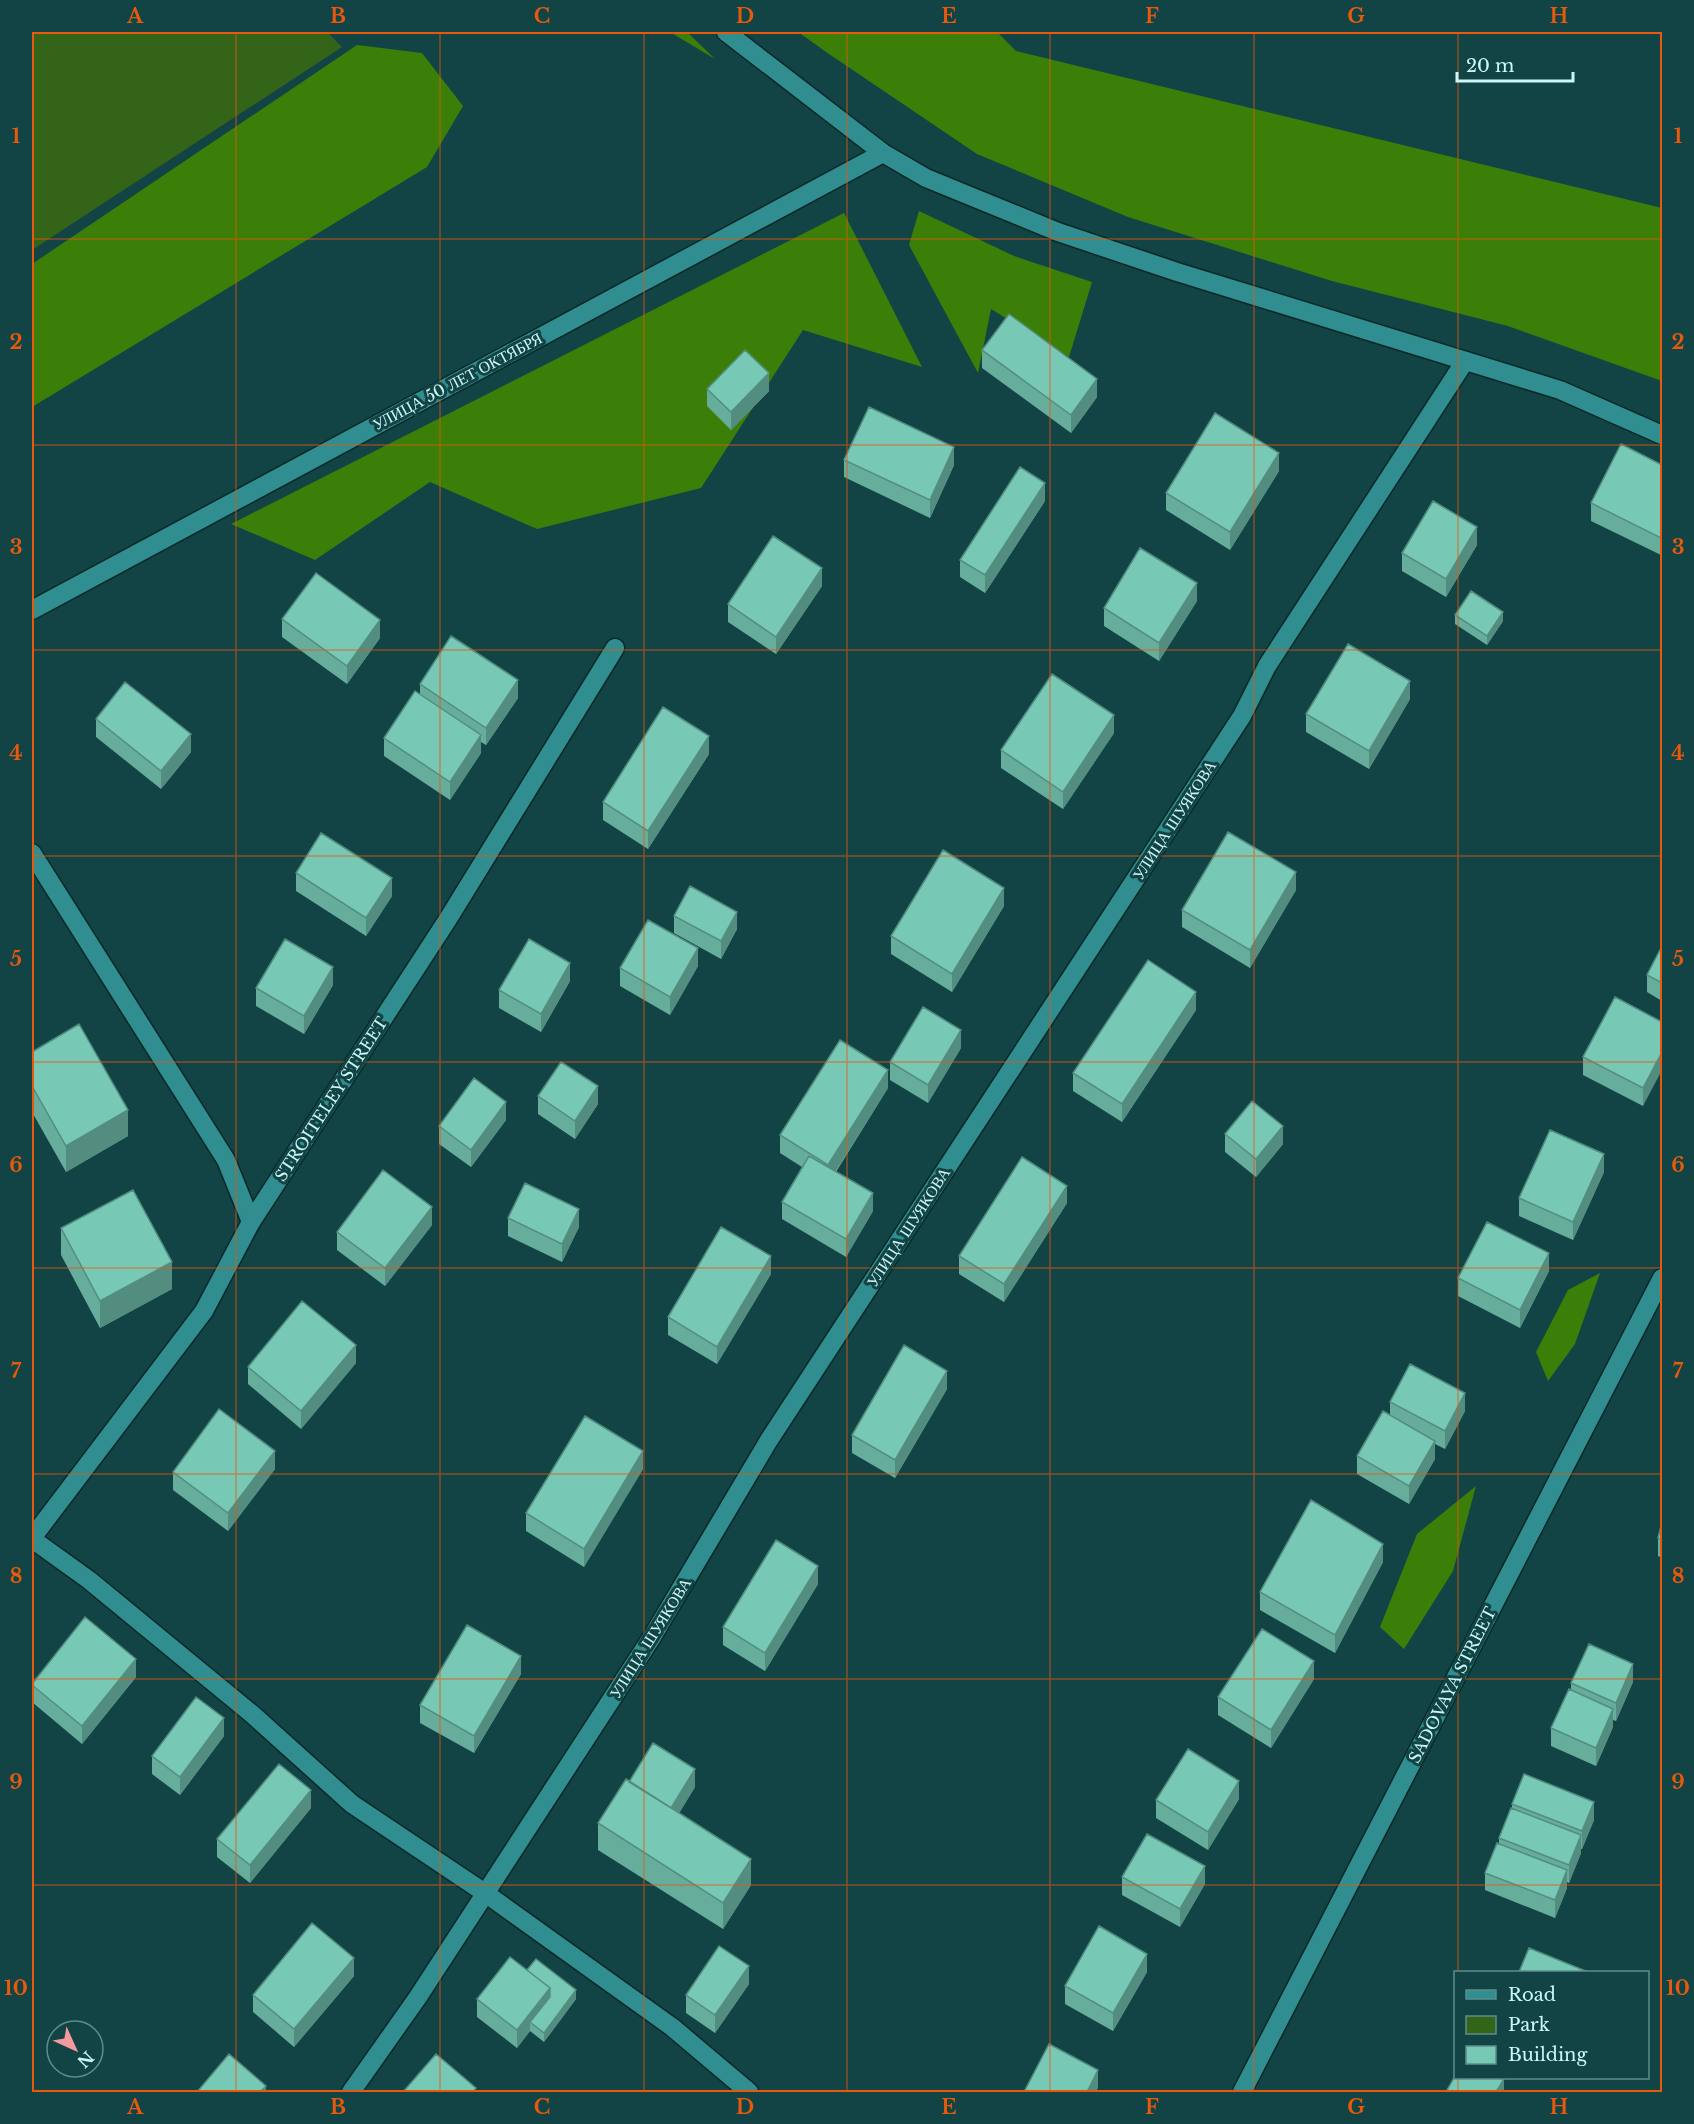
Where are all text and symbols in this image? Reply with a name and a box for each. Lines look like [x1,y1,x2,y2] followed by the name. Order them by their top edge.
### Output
[126,4,144,28] text: A
[330,4,346,28] text: B
[534,4,550,28] text: C
[736,4,754,28] text: D
[941,4,957,28] text: E
[1145,4,1159,28] text: F
[1347,4,1365,28] text: G
[1550,4,1569,28] text: H
[1457,45,1572,83] scale bar
[1466,55,1514,77] text: 20 m
[12,124,21,148] text: 1
[1674,124,1683,148] text: 1
[369,328,546,434] street label: УЛИЦА 50 ЛЕТ ОКТЯБРЯ
[9,330,23,354] text: 2
[1671,330,1685,354] text: 2
[10,535,22,559] text: 3
[1672,535,1684,559] text: 3
[9,741,23,765] text: 4
[1671,741,1685,765] text: 4
[1128,756,1220,884] street label: УЛИЦА ШУЯКОВА
[10,947,22,971] text: 5
[1672,947,1684,971] text: 5
[270,1013,392,1185] street label: STROITELEY STREET
[9,1153,23,1177] text: 6
[1671,1153,1685,1177] text: 6
[862,1163,954,1291] street label: УЛИЦА ШУЯКОВА
[11,1359,22,1383] text: 7
[1673,1359,1684,1383] text: 7
[10,1564,22,1588] text: 8
[1672,1564,1684,1588] text: 8
[605,1573,696,1702] street label: УЛИЦА ШУЯКОВА
[1404,1604,1500,1766] street label: SADOVAYA STREET
[9,1770,23,1794] text: 9
[1671,1770,1685,1794] text: 9
[1454,1971,1649,2079] legend
[4,1976,28,2000] text: 10
[1666,1976,1690,2000] text: 10
[1508,1984,1556,2006] text: Road
[1508,2014,1550,2036] text: Park
[45,2019,105,2079] north arrow
[1508,2044,1587,2066] text: Building
[73,2047,98,2072] text: N
[126,2095,144,2119] text: A
[330,2095,346,2119] text: B
[534,2095,550,2119] text: C
[736,2095,754,2119] text: D
[941,2095,957,2119] text: E
[1145,2095,1159,2119] text: F
[1347,2095,1365,2119] text: G
[1550,2095,1569,2119] text: H

